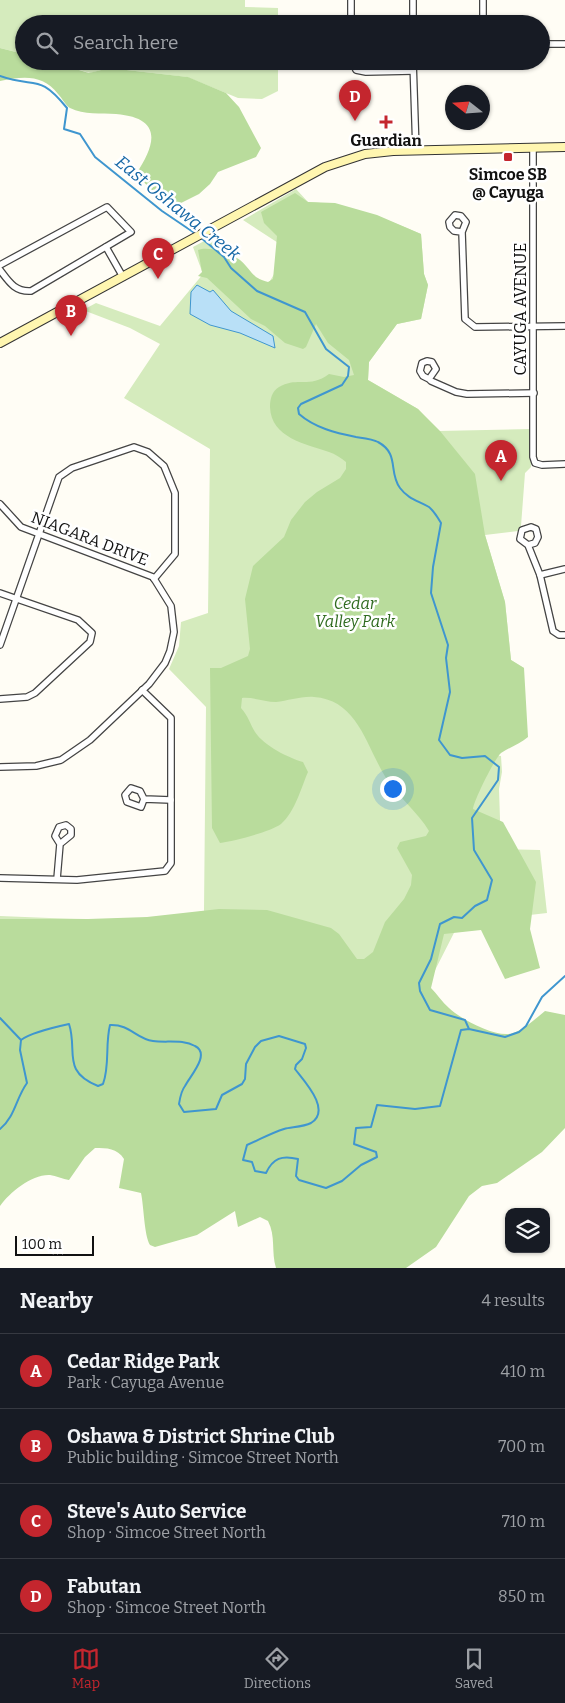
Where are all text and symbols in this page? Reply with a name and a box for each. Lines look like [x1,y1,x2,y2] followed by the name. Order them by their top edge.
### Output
[15,15,550,70] search box
[33,29,61,57] icon: search
[73,31,178,54] text: Search here
[339,80,371,121] pin: D
[445,85,490,130] north arrow
[380,116,392,128] marker: Guardian
[350,131,422,150] place label: Guardian
[111,151,245,265] water label: East Oshawa Creek
[502,151,514,163] marker: Simcoe SB @ Cayuga
[469,165,547,202] place label: Simcoe SB @ Cayuga
[142,238,174,279] pin: C
[511,243,530,375] street label: CAYUGA AVENUE
[55,295,87,336] pin: B
[485,440,517,481] pin: A
[29,507,151,570] street label: NIAGARA DRIVE
[315,594,395,631] park label: Cedar Valley Park
[380,776,406,802] your location
[505,1208,550,1253] map controls
[505,1208,550,1253] button: layers
[15,1233,94,1256] scale bar
[22,1236,62,1253] text: 100 m
[20,1288,93,1314] text: Nearby
[482,1291,545,1310] text: 4 results
[67,1350,220,1373] text: Cedar Ridge Park
[30,1362,42,1381] text: A
[500,1362,545,1381] text: 410 m
[67,1373,224,1392] text: Park · Cayuga Avenue
[67,1425,335,1448] text: Oshawa & District Shrine Club
[31,1437,41,1456] text: B
[498,1437,545,1456] text: 700 m
[67,1448,339,1467] text: Public building · Simcoe Street North
[67,1500,247,1523] text: Steve's Auto Service
[31,1512,41,1531] text: C
[502,1512,545,1531] text: 710 m
[67,1523,266,1542] text: Shop · Simcoe Street North
[67,1575,141,1598] text: Fabutan
[30,1587,42,1606] text: D
[498,1587,545,1606] text: 850 m
[67,1598,266,1617] text: Shop · Simcoe Street North
[72,1645,100,1692] tab: Map
[244,1645,311,1692] tab: Directions
[455,1645,493,1692] tab: Saved

